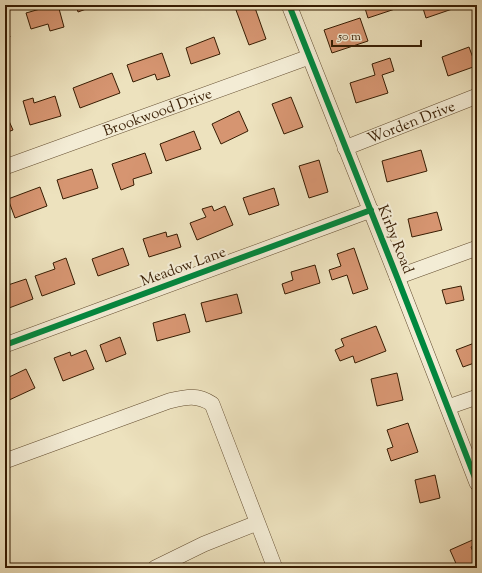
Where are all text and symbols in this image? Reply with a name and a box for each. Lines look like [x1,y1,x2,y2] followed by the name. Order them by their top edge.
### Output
[332,22,421,48] scale bar
[337,28,361,46] text: 50 m
[100,84,215,143] street label: Brookwood Drive
[365,97,459,150] street label: Worden Drive
[371,202,418,278] street label: Kirby Road
[138,242,229,293] street label: Meadow Lane

